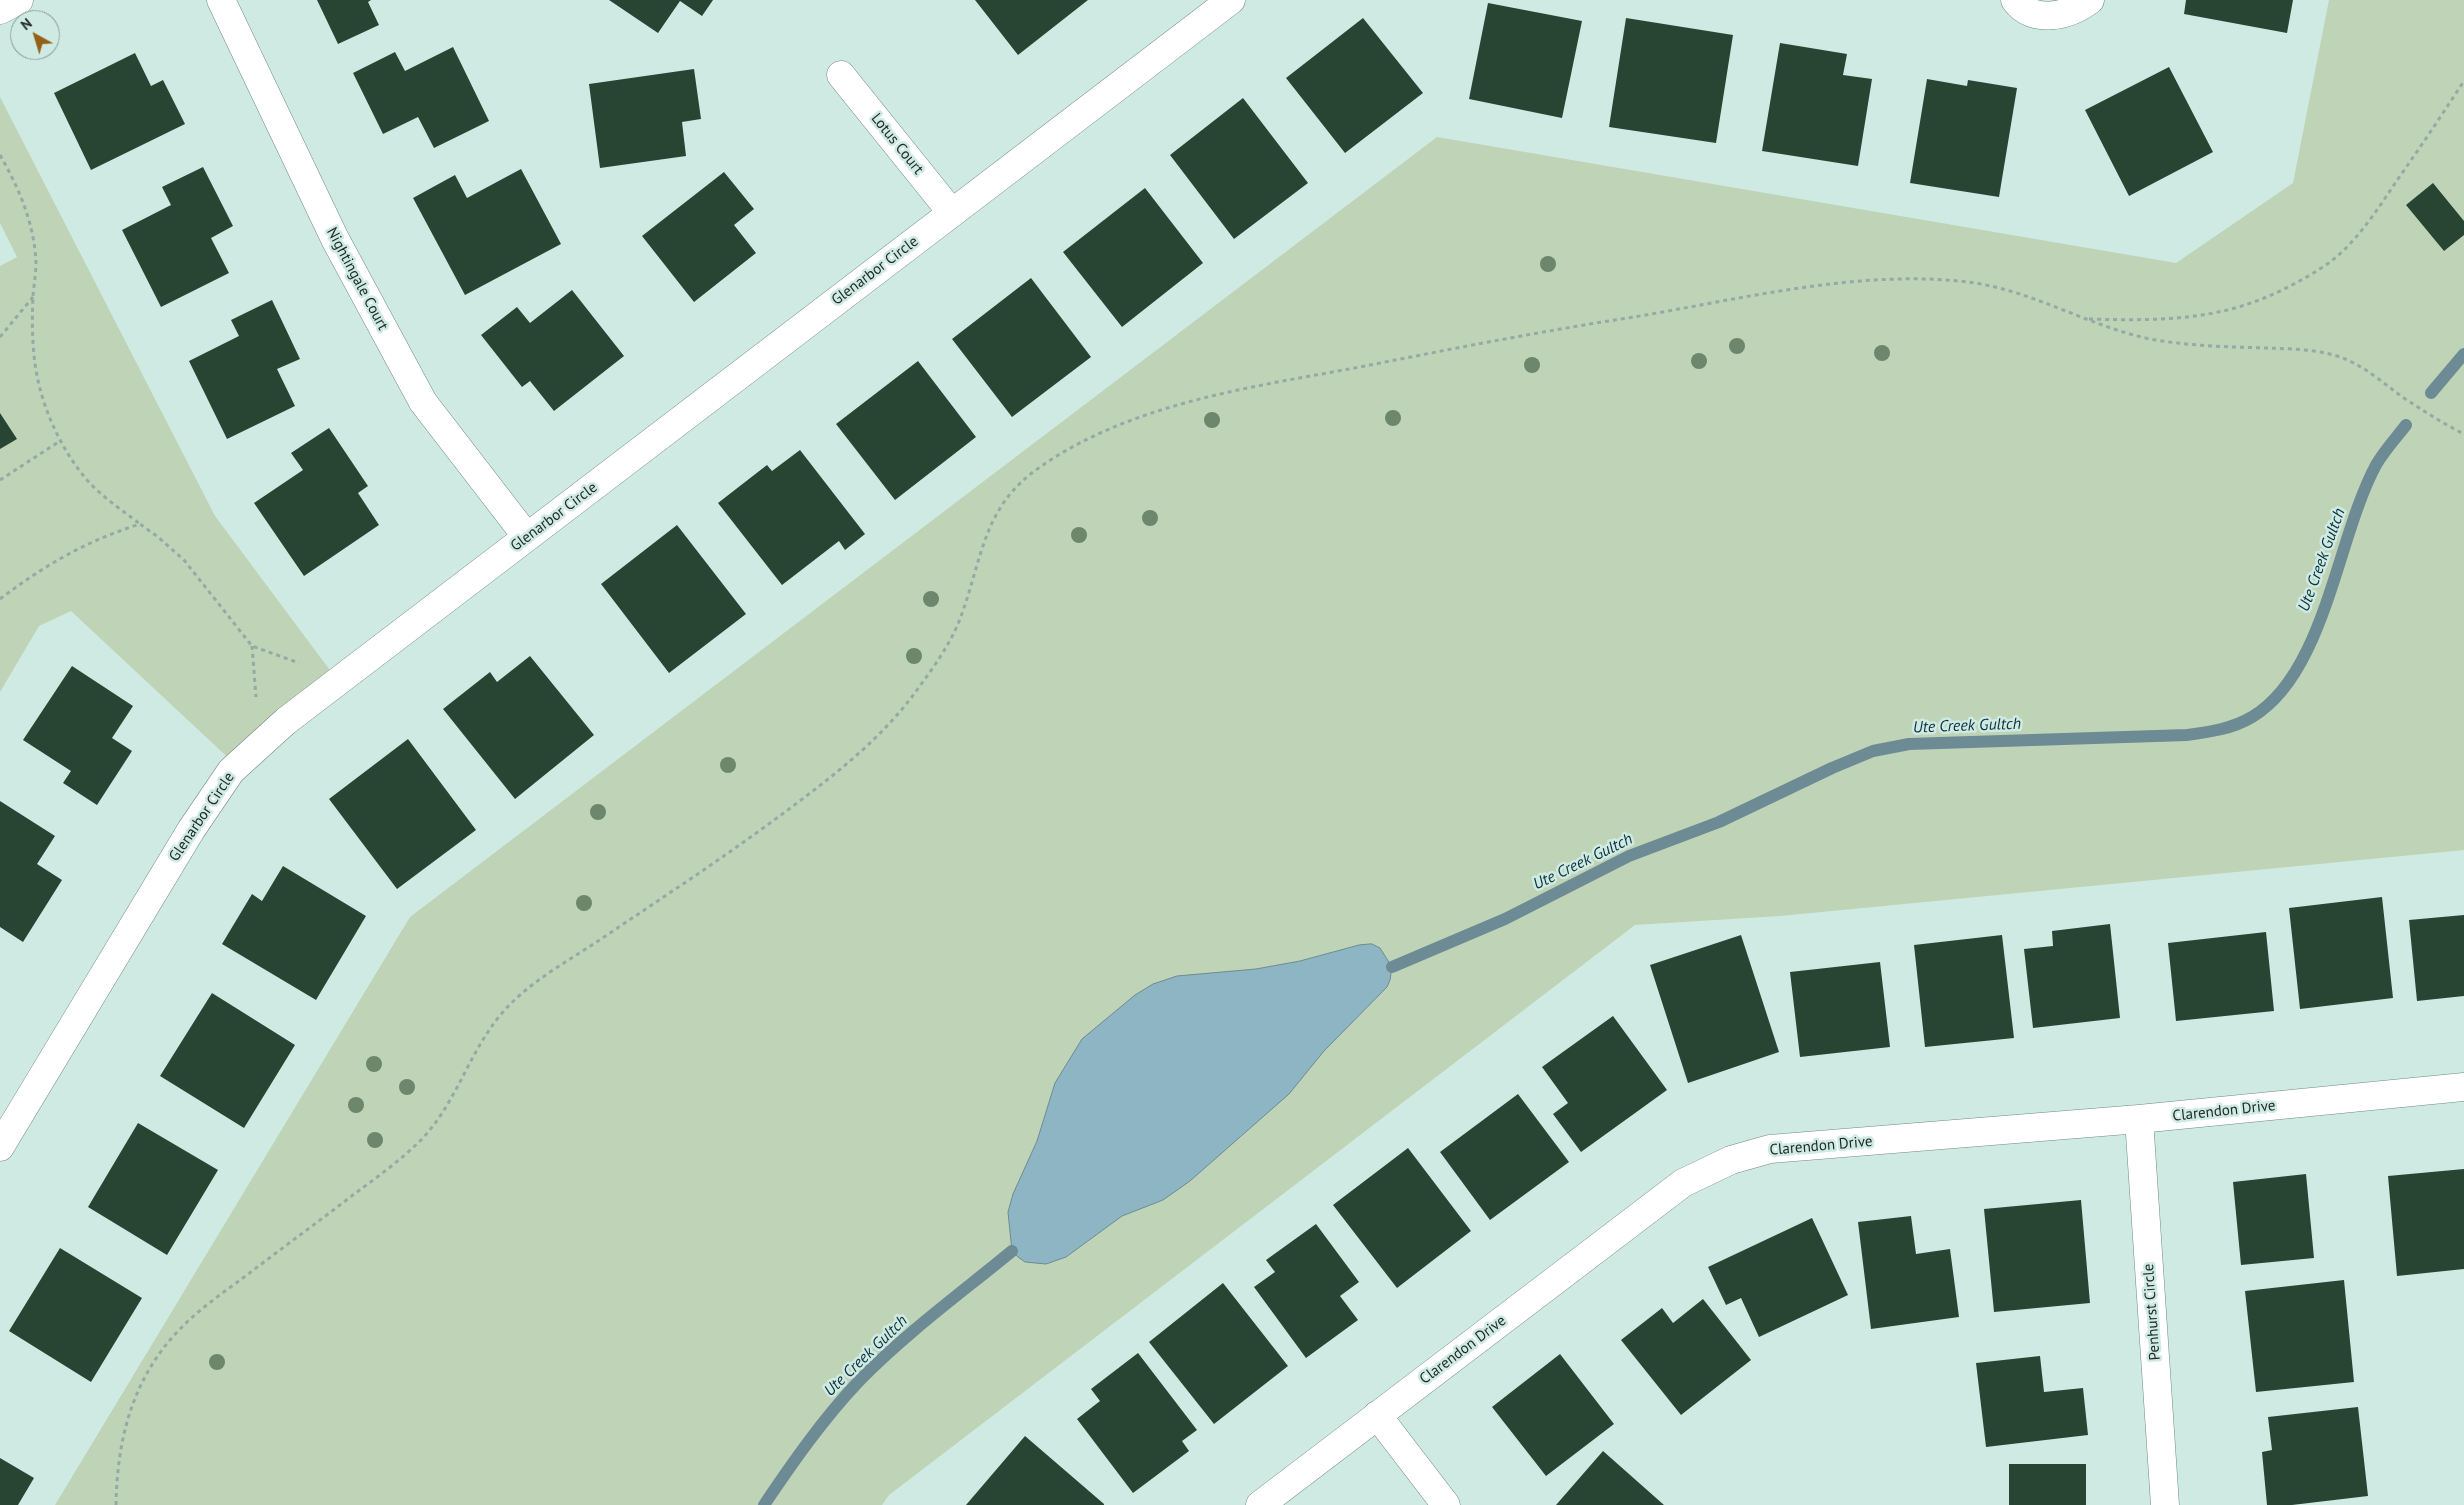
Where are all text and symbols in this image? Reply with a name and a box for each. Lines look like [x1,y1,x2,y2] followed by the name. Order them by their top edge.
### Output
[10,10,60,60] north arrow
[17,14,35,34] text: N
[867,110,927,178] street label: Lotus Court
[322,224,392,334] street label: Nightingale Court
[828,233,922,309] street label: Glenarbor Circle
[507,479,601,555] street label: Glenarbor Circle
[2294,506,2350,614] water label: Ute Creek Gultch
[1913,715,2021,737] water label: Ute Creek Gultch
[166,769,238,865] street label: Glenarbor Circle
[1530,830,1636,894] water label: Ute Creek Gultch
[2172,1097,2276,1125] street label: Clarendon Drive
[1769,1133,1873,1159] street label: Clarendon Drive
[2140,1263,2164,1361] street label: Penhurst Circle
[820,1311,912,1401] water label: Ute Creek Gultch
[1416,1312,1510,1388] street label: Clarendon Drive

